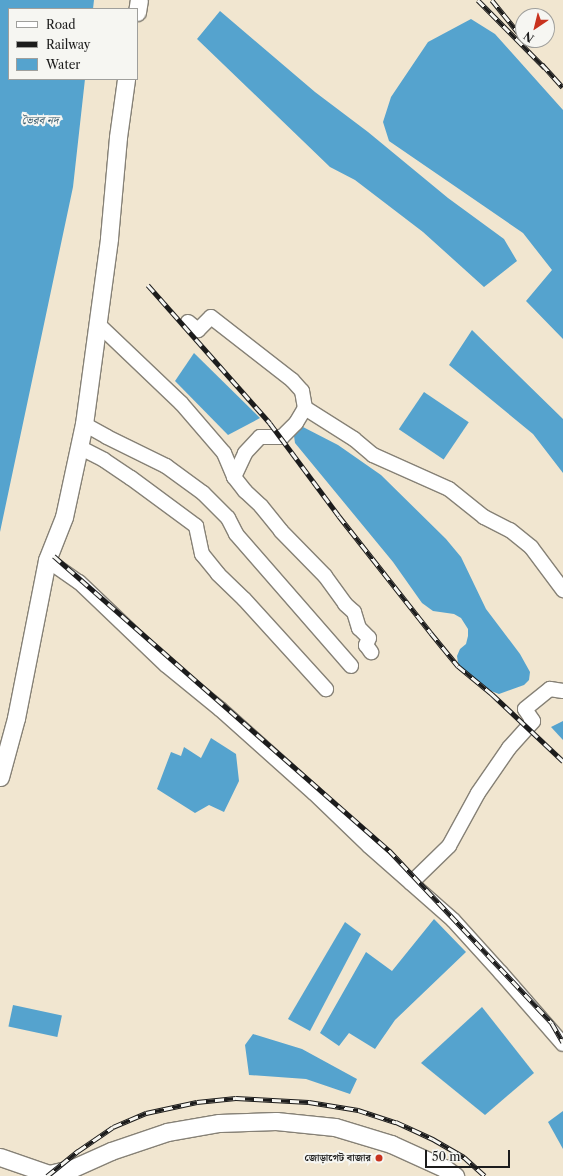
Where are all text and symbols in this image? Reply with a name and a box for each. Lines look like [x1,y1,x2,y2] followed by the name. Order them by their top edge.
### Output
[8,8,138,80] legend
[515,8,555,48] north arrow
[46,17,76,32] text: Road
[521,29,537,45] text: N
[46,37,91,52] text: Railway
[46,57,80,72] text: Water
[22,113,58,127] water label: ভৈরব নদ
[427,1142,512,1168] scale bar
[432,1149,461,1164] text: 50 m
[305,1152,371,1164] place label: জোড়াগেট বাজার
[374,1153,384,1163] marker: জোড়াগেট বাজার

